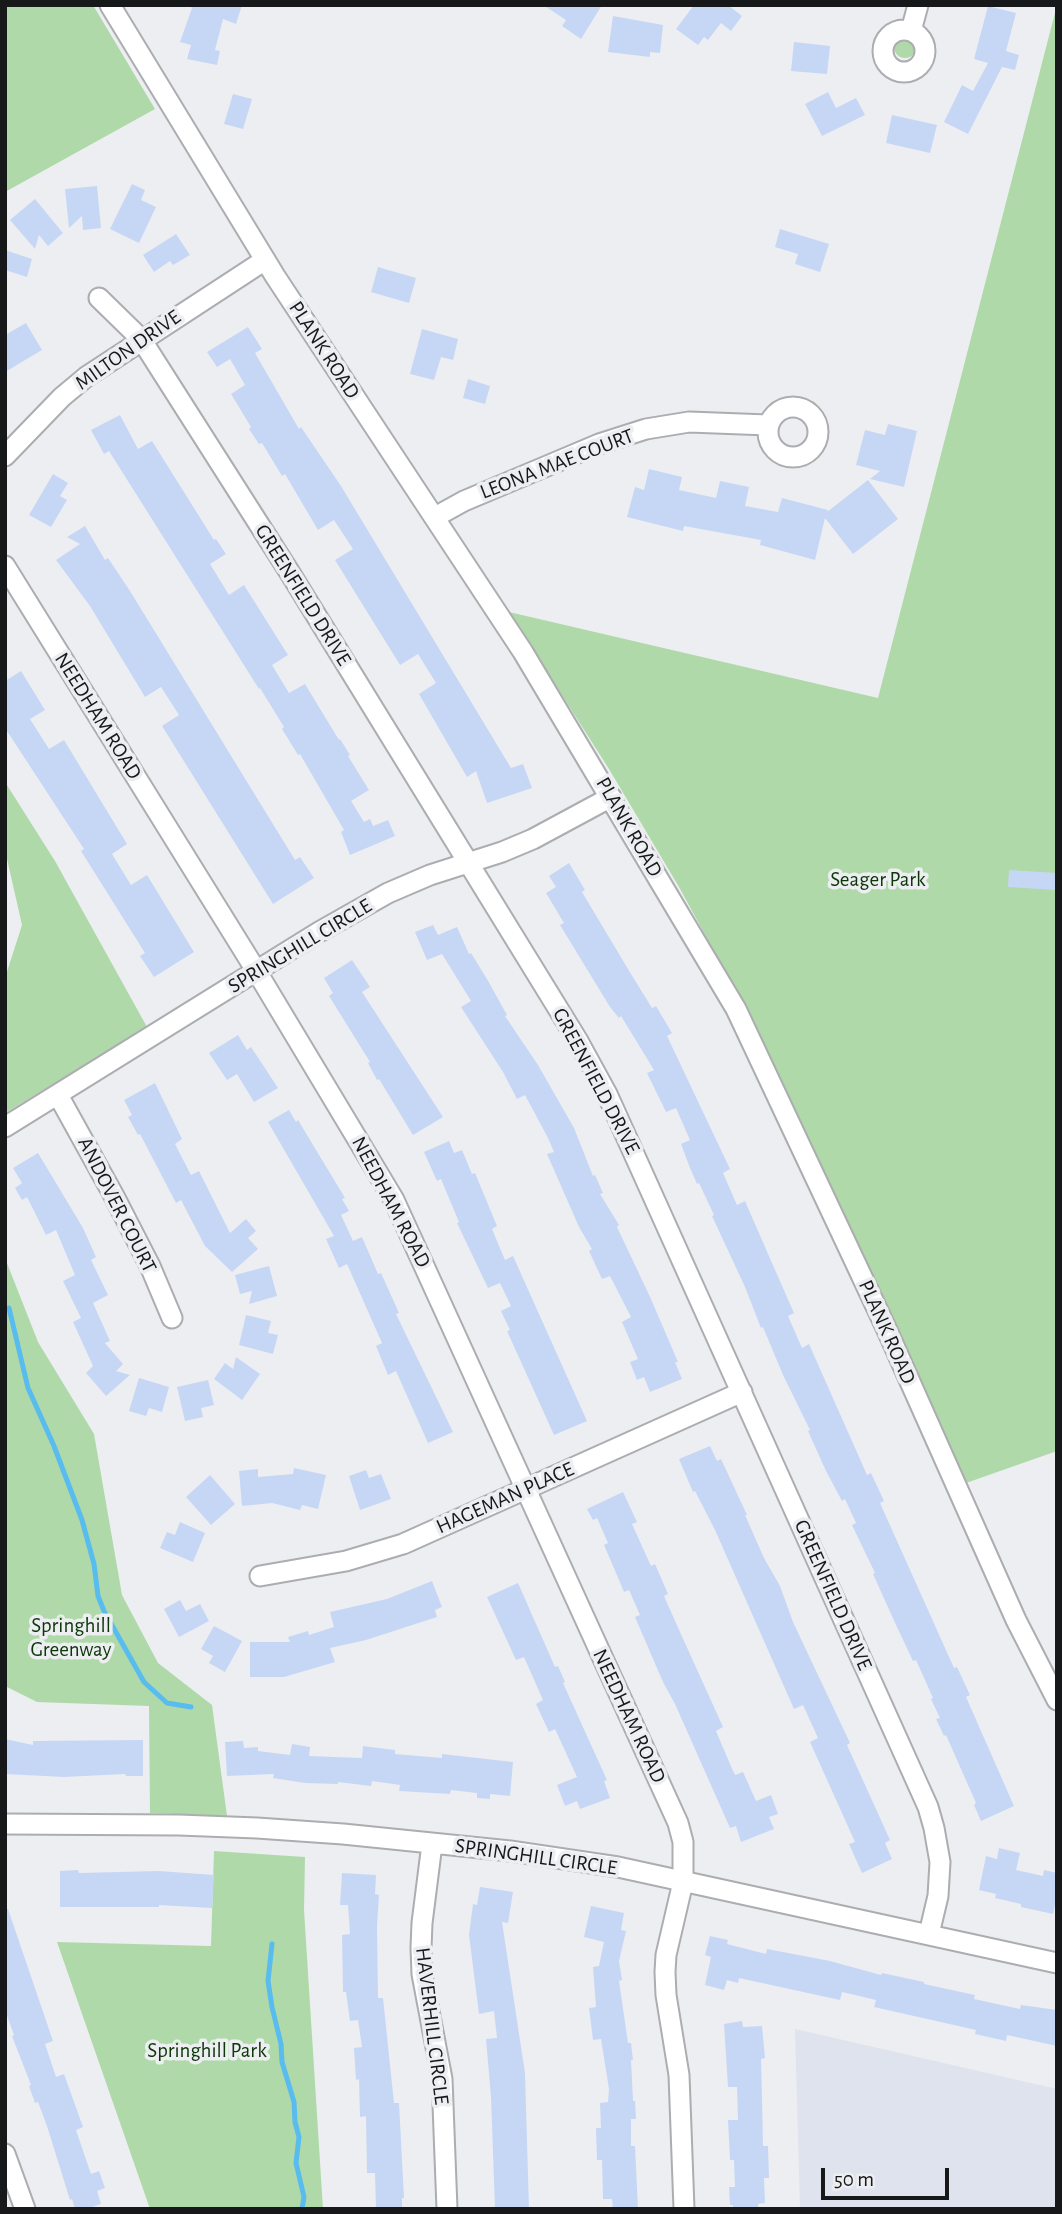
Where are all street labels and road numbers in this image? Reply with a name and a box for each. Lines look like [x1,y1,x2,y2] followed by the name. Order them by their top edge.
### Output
[283,296,365,404] street label: PLANK ROAD
[70,304,186,396] street label: MILTON DRIVE
[477,423,637,505] street label: LEONA MAE COURT
[249,520,357,670] street label: GREENFIELD DRIVE
[49,648,147,784] street label: NEEDHAM ROAD
[590,773,668,881] street label: PLANK ROAD
[223,893,377,999] street label: SPRINGHILL CIRCLE
[547,1004,645,1158] street label: GREENFIELD DRIVE
[346,1132,436,1272] street label: NEEDHAM ROAD
[72,1133,162,1277] street label: ANDOVER COURT
[853,1276,921,1388] street label: PLANK ROAD
[432,1456,578,1540] street label: HAGEMAN PLACE
[789,1516,877,1674] street label: GREENFIELD DRIVE
[587,1645,671,1787] street label: NEEDHAM ROAD
[453,1833,619,1881] street label: SPRINGHILL CIRCLE
[410,1946,454,2106] street label: HAVERHILL CIRCLE

